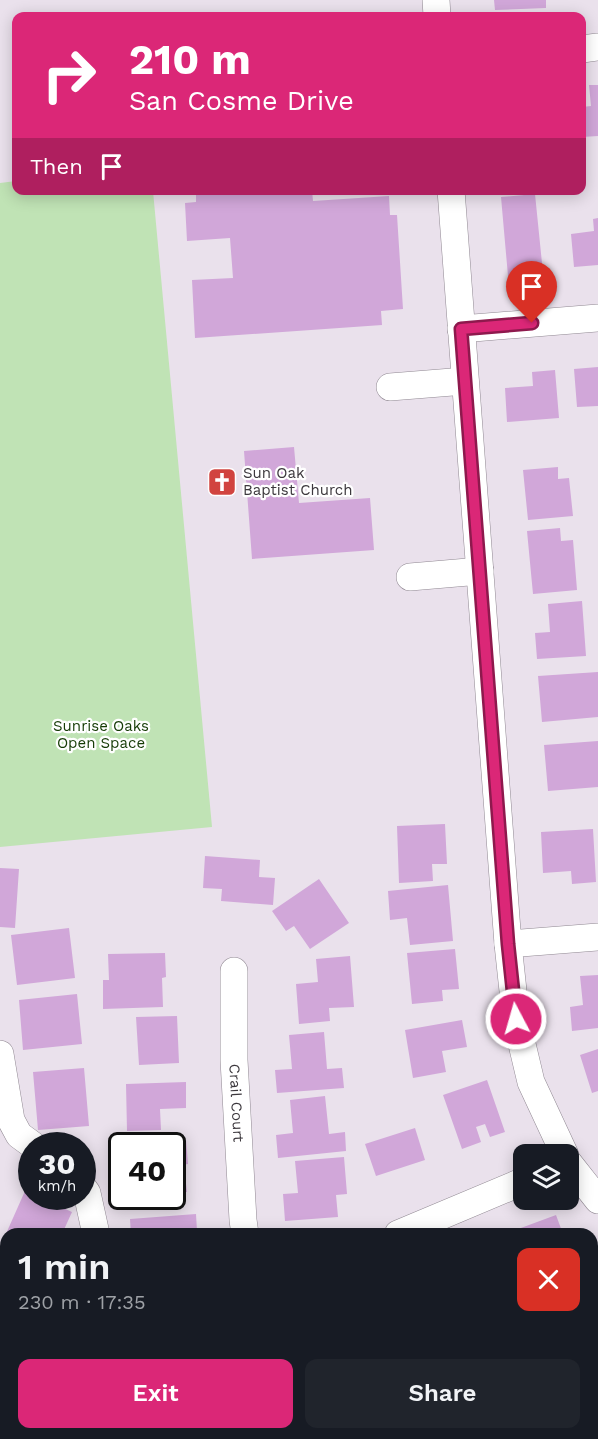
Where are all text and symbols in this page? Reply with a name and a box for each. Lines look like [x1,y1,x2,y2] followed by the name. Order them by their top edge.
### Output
[129,35,251,84] text: 210 m
[30,36,108,114] icon: right
[129,85,354,117] text: San Cosme Drive
[95,150,128,183] icon: arrive
[30,154,83,179] text: Then
[506,261,557,323] pin
[515,270,548,303] icon: arrive
[243,464,353,499] place label: Sun Oak Baptist Church
[206,466,238,498] church icon: Sun Oak Baptist Church
[53,717,149,752] park label: Sunrise Oaks Open Space
[484,987,548,1051] position arrow
[225,1063,248,1143] street label: Crail Court
[108,1132,186,1210] speed limit sign: 40
[513,1144,579,1210] map controls
[513,1144,579,1210] button: layers
[38,1146,76,1181] text: 30
[38,1177,76,1195] text: km/h
[18,1246,110,1288] text: 1 min
[517,1248,580,1311] button: close
[18,1290,146,1314] text: 230 m · 17:35
[18,1359,293,1428] button: Exit
[305,1359,580,1428] button: Share

